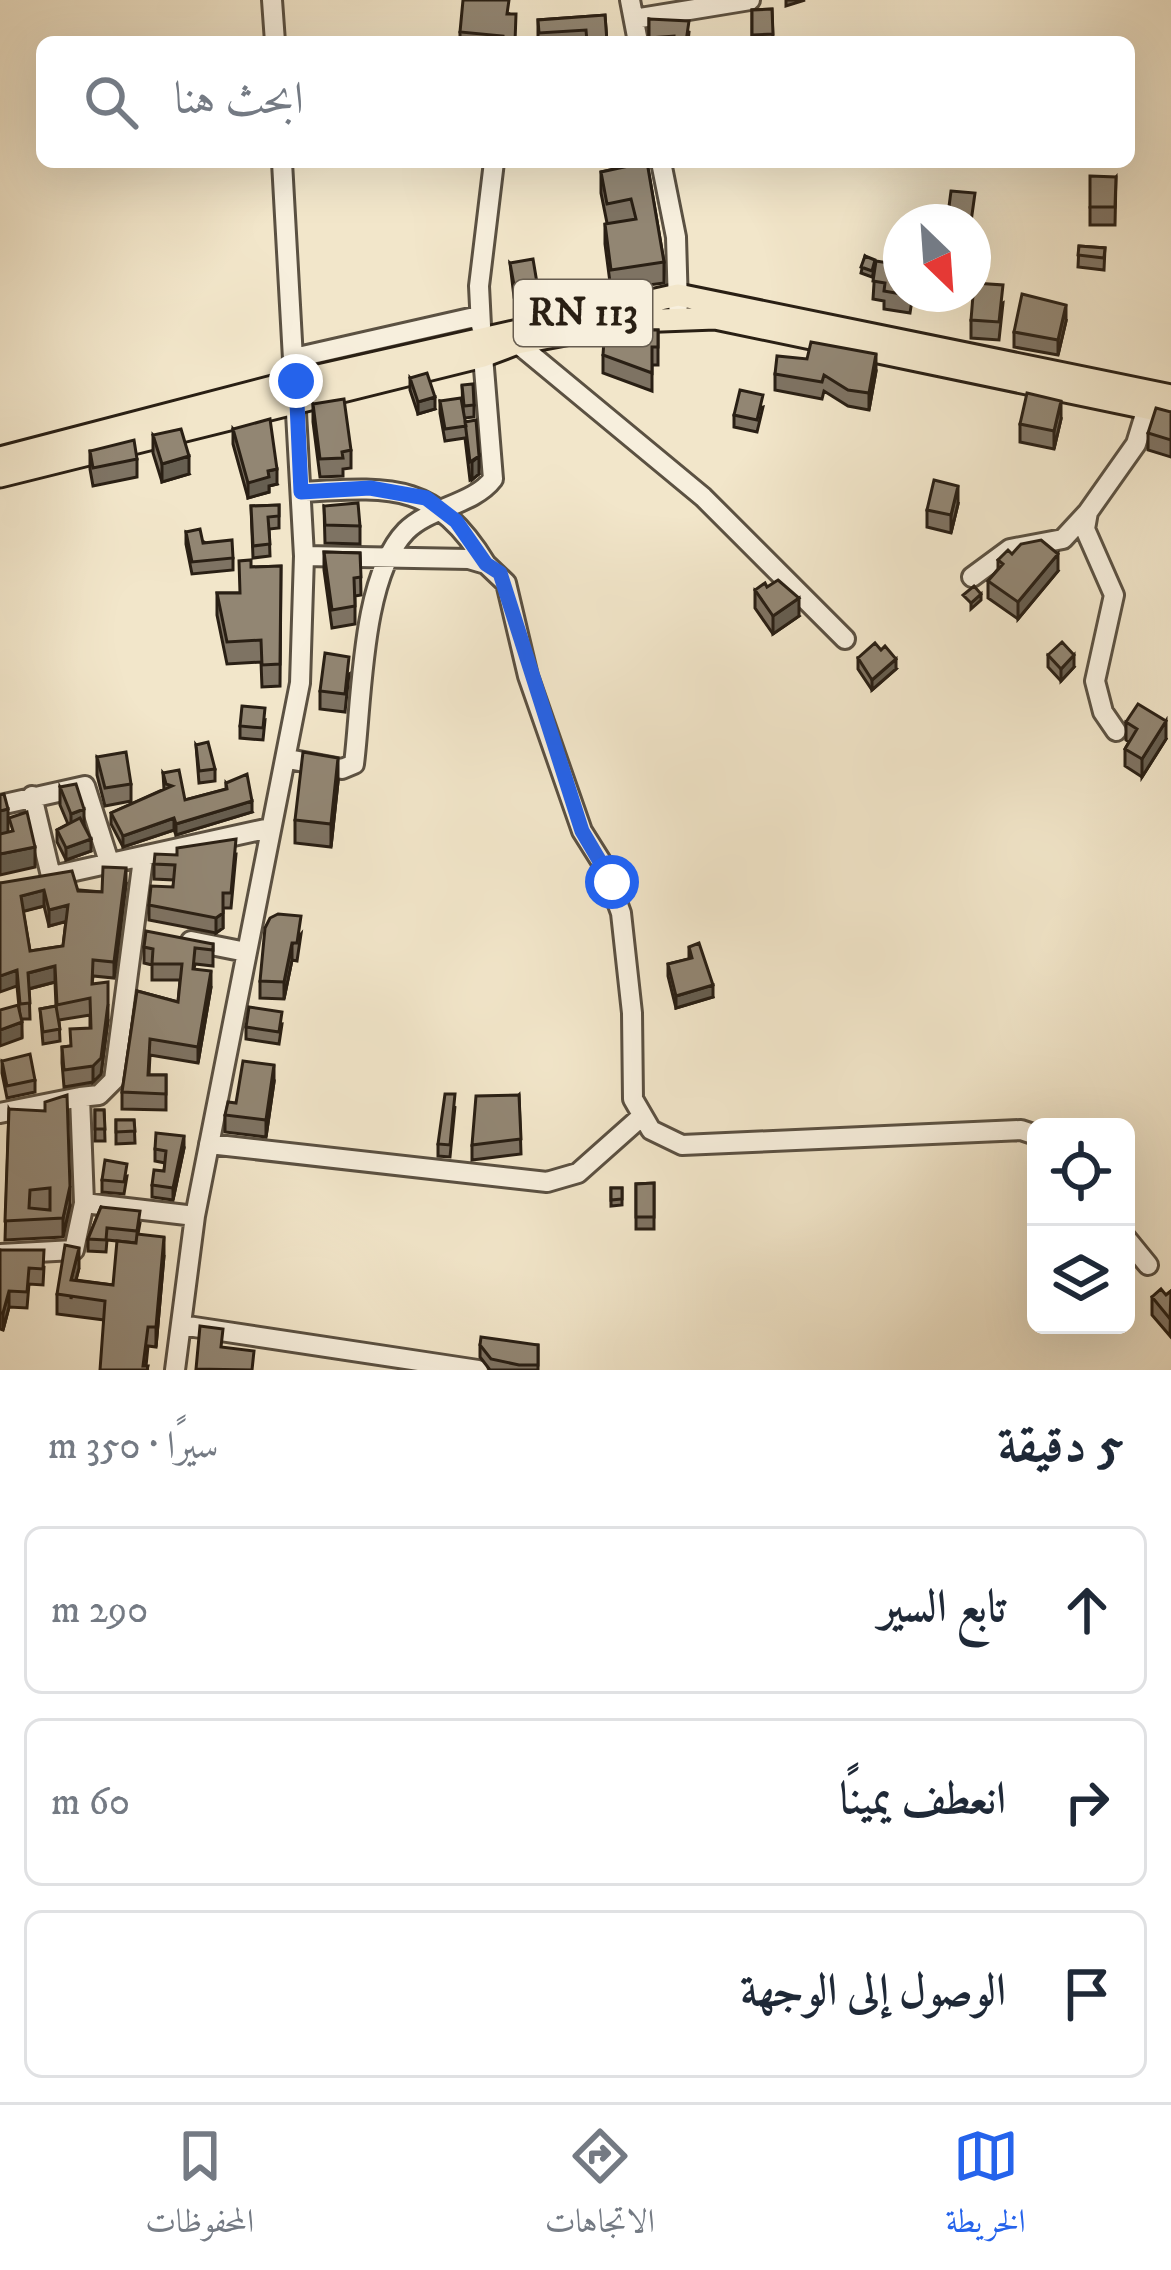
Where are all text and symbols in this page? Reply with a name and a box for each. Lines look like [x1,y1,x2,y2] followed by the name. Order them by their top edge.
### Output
[36,36,1135,168] search box
[78,69,144,135] icon: search
[174,72,304,128] text: ابحث هنا
[883,204,991,312] north arrow
[514,280,652,346] road number: RN 113
[269,354,323,408] route end
[585,855,639,909] route start
[1027,1118,1135,1334] map controls
[1027,1118,1135,1226] button: locate
[1027,1226,1135,1334] button: layers
[998,1414,1123,1478] text: 5 دقيقة
[48,1422,219,1471] text: سيرًا · 350 m
[1054,1577,1120,1643] icon: ahead
[879,1580,1006,1636] text: تابع السير
[51,1586,148,1635] text: 290 m
[1054,1769,1120,1835] icon: right
[840,1772,1006,1828] text: انعطف يمينًا
[51,1778,130,1827] text: 60 m
[1054,1961,1120,2027] icon: arrive
[740,1964,1006,2020] text: الوصول إلى الوجهة
[145,2123,254,2253] tab: المحفوظات
[545,2123,655,2253] tab: الاتجاهات
[945,2123,1026,2253] tab: الخريطة

